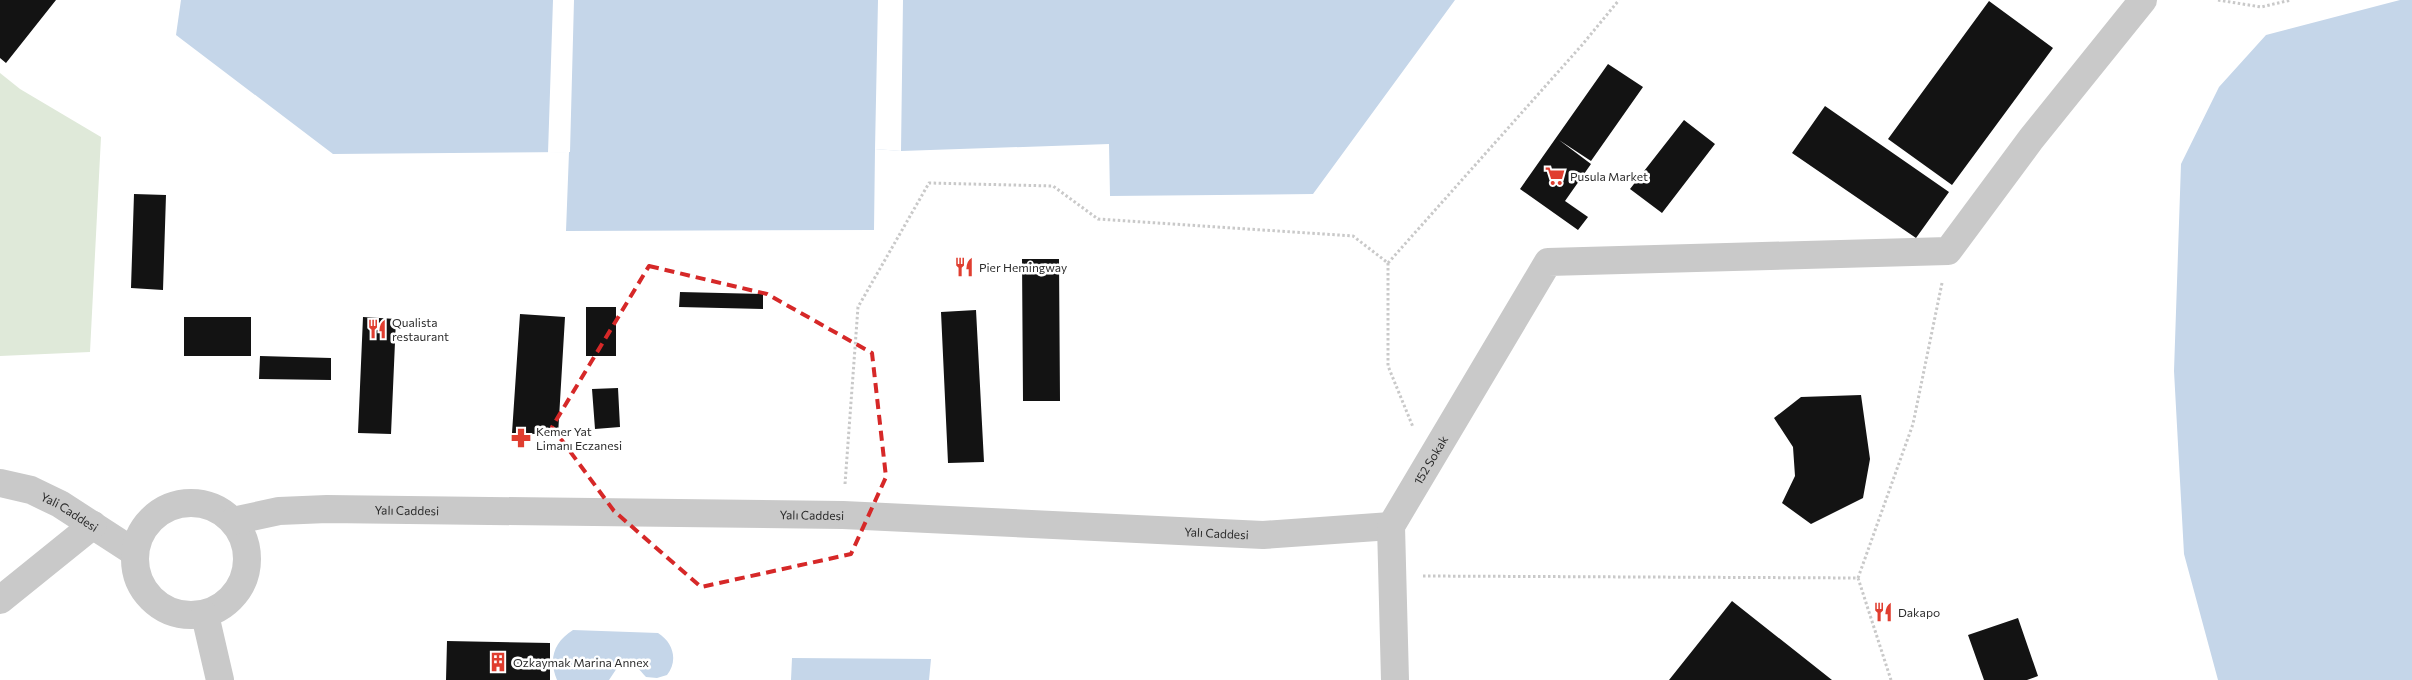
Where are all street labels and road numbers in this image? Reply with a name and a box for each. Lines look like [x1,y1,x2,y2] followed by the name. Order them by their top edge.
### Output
[1410,432,1451,487] street label: 152 Sokak
[39,489,101,534] street label: Yali Caddesi
[374,503,439,517] street label: Yalı Caddesi
[779,507,844,522] street label: Yalı Caddesi
[1184,524,1249,541] street label: Yalı Caddesi

